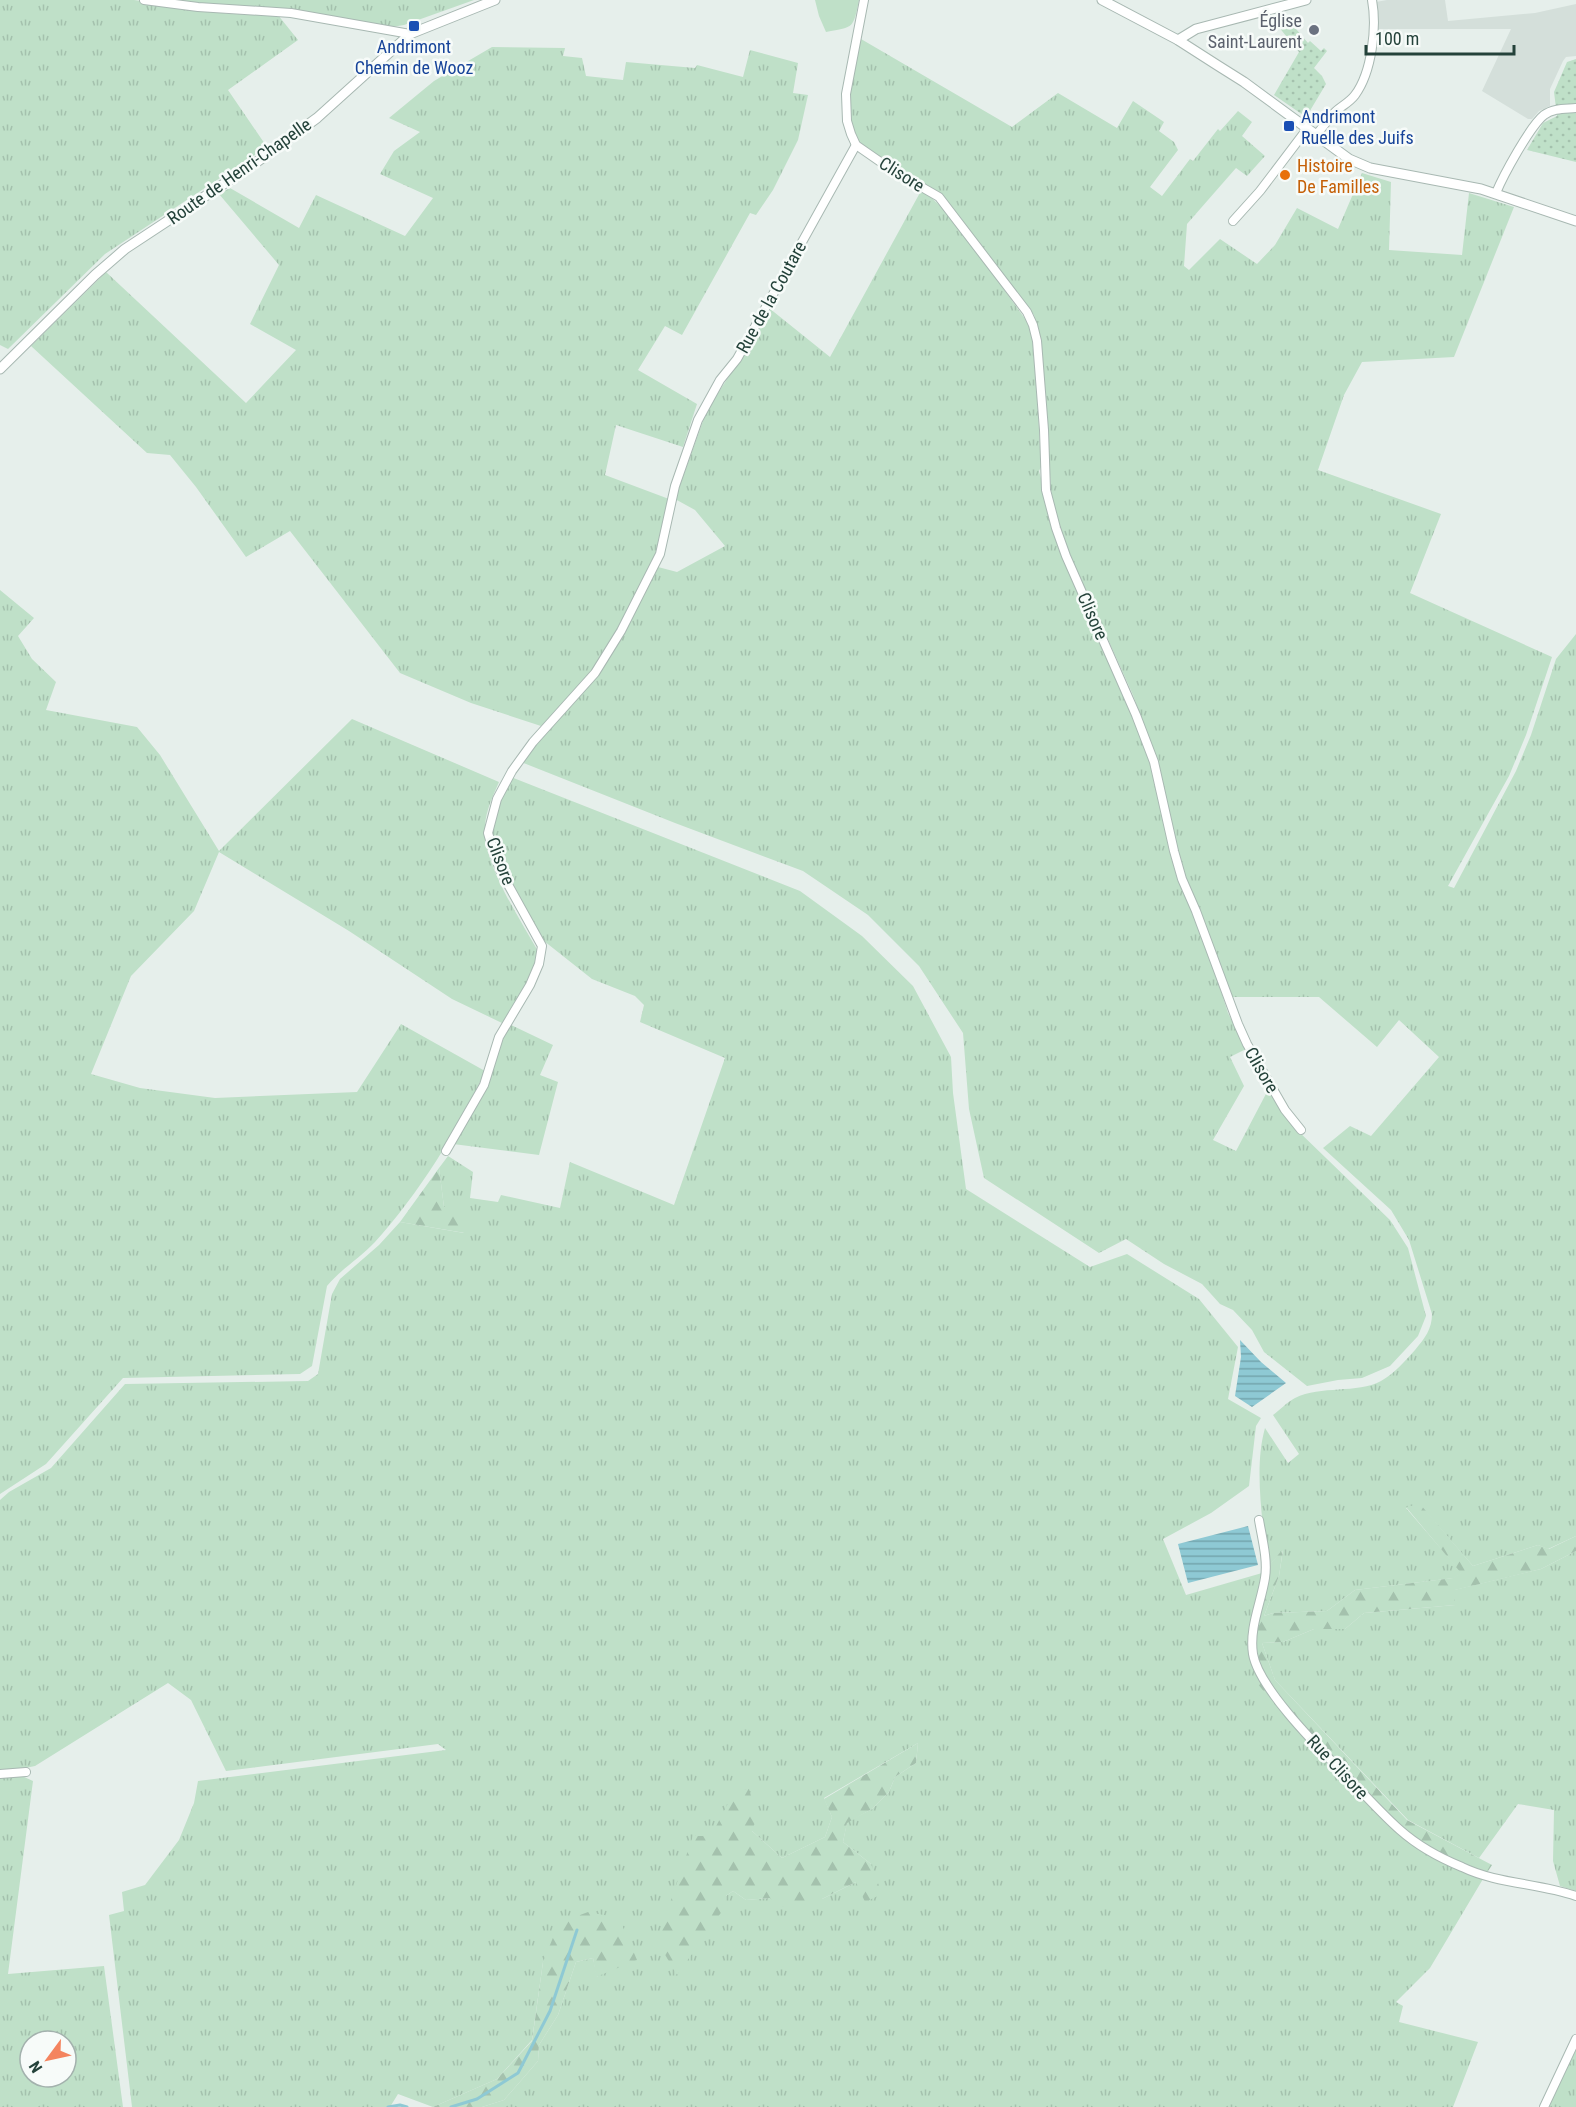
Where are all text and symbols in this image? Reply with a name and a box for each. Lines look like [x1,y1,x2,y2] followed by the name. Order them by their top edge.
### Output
[1208,10,1302,52] place label: Église Saint-Laurent
[1366,18,1514,56] scale bar
[407,19,421,33] marker: Andrimont Chemin de Wooz
[1307,23,1321,37] marker: Église Saint-Laurent
[1375,28,1419,49] text: 100 m
[355,36,473,78] place label: Andrimont Chemin de Wooz
[1301,106,1414,148] place label: Andrimont Ruelle des Juifs
[163,113,315,229] street label: Route de Henri-Chapelle
[1282,119,1296,133] marker: Andrimont Ruelle des Juifs
[875,152,929,196] street label: Clisore
[1297,155,1379,197] place label: Histoire De Familles
[1278,168,1292,182] marker: Histoire De Familles
[732,237,810,357] street label: Rue de la Coutare
[1073,589,1113,643] street label: Clisore
[482,834,520,888] street label: Clisore
[1241,1043,1283,1097] street label: Clisore
[1303,1730,1373,1804] street label: Rue Clisore
[18,2029,78,2089] north arrow
[25,2058,46,2076] text: N

